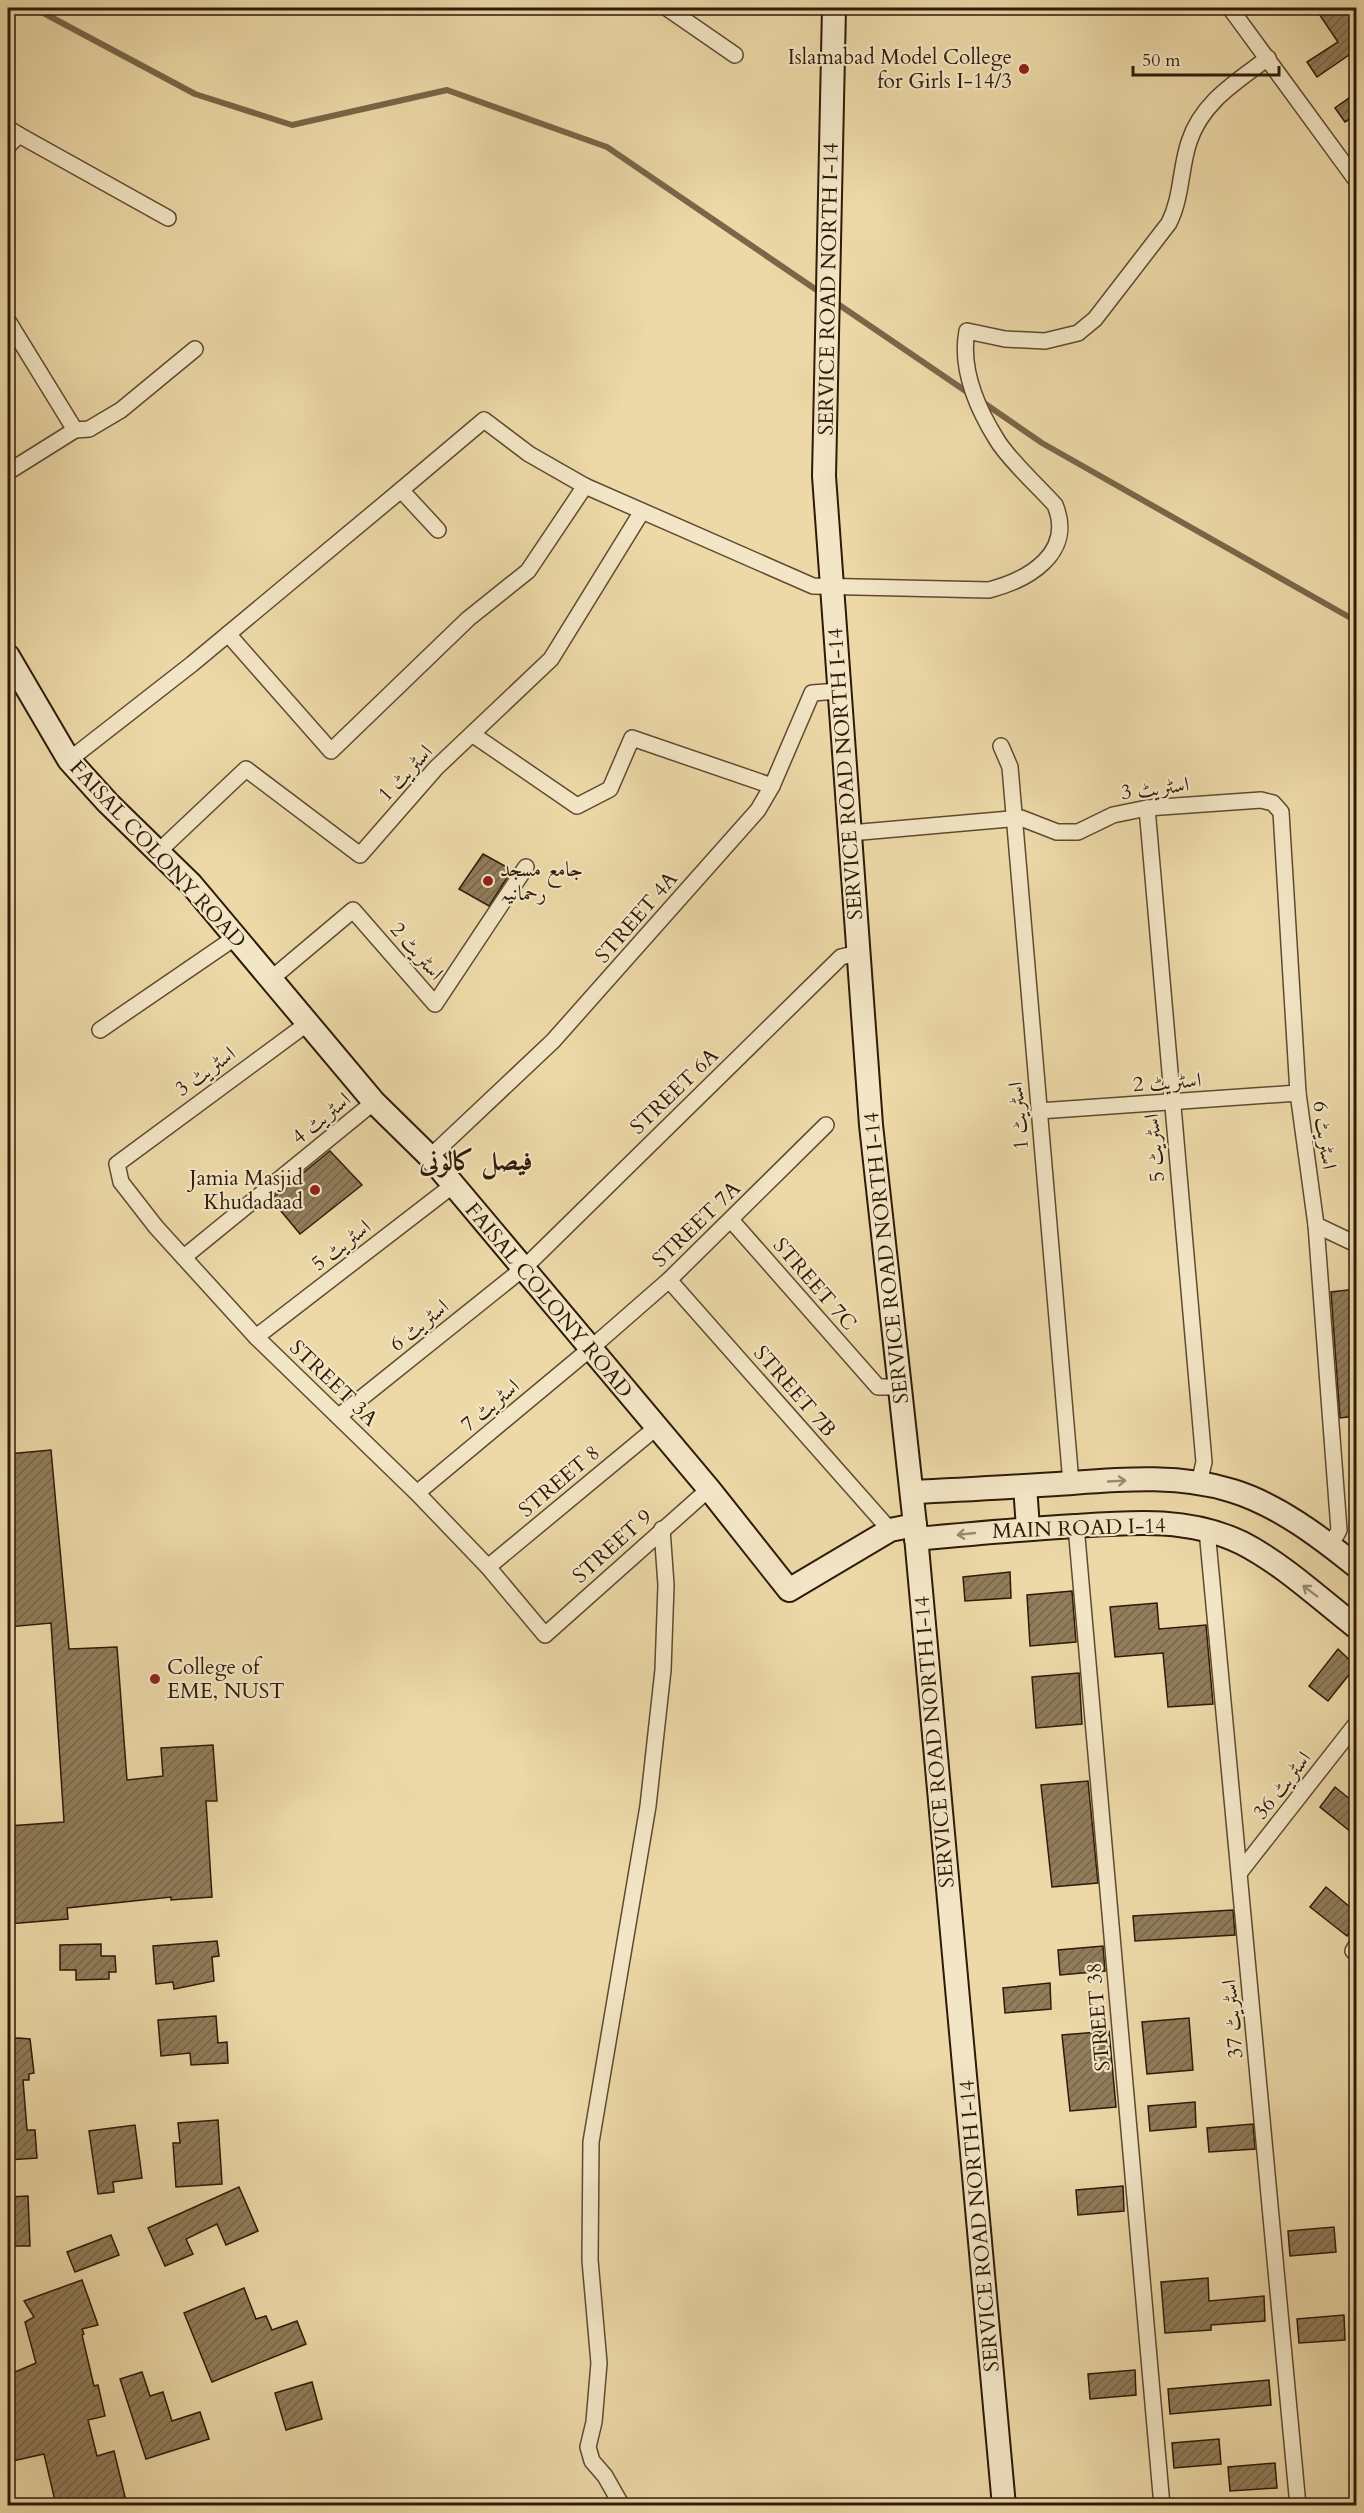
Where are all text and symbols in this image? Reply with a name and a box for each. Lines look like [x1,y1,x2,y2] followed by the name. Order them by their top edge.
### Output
[1133,39,1278,77] scale bar
[788,43,1012,96] place label: Islamabad Model College for Girls I-14/3
[1142,48,1181,73] text: 50 m
[1017,62,1031,76] marker: Islamabad Model College for Girls I-14/3
[811,142,846,436] street label: SERVICE ROAD NORTH I-14
[821,627,870,921] street label: SERVICE ROAD NORTH I-14
[371,738,439,808] street label: اسٹریٹ 1
[63,754,252,955] street label: FAISAL COLONY ROAD
[1119,770,1191,807] street label: اسٹریٹ 3
[500,855,583,908] place label: جامع مسجد رحمانیہ
[588,865,684,970] street label: STREET 4A
[481,874,495,888] marker: جامع مسجد رحمانیہ
[383,916,450,987] street label: اسٹریٹ 2
[169,1040,242,1103] street label: اسٹریٹ 3
[624,1042,725,1141] street label: STREET 6A
[1132,1066,1202,1099] street label: اسٹریٹ 2
[1001,1081,1036,1151] street label: اسٹریٹ 1
[286,1086,357,1151] street label: اسٹریٹ 4
[1305,1099,1344,1171] street label: اسٹریٹ 6
[857,1111,916,1405] street label: SERVICE ROAD NORTH I-14
[1137,1113,1172,1183] street label: اسٹریٹ 5
[418,1143,533,1180] district label: فیصل کالونی
[187,1164,303,1217] place label: Jamia Masjid Khudadaad
[646,1175,747,1274] street label: STREET 7A
[308,1183,322,1197] marker: Jamia Masjid Khudadaad
[458,1196,639,1404] street label: FAISAL COLONY ROAD
[305,1213,377,1278] street label: اسٹریٹ 5
[766,1232,863,1337] street label: STREET 7C
[384,1293,455,1358] street label: اسٹریٹ 6
[283,1334,384,1433] street label: STREET 3A
[747,1339,842,1443] street label: STREET 7B
[455,1372,526,1439] street label: اسٹریٹ 7
[512,1439,606,1524] street label: STREET 8
[1106,1475,1126,1486] one-way arrow
[566,1503,659,1590] street label: STREET 9
[992,1511,1167,1546] street label: MAIN ROAD I-14
[956,1529,976,1540] one-way arrow
[1302,1585,1318,1598] one-way arrow
[907,1595,962,1889] street label: SERVICE ROAD NORTH I-14
[167,1653,285,1706] place label: College of EME, NUST
[148,1672,162,1686] marker: College of EME, NUST
[1247,1745,1318,1825] street label: اسٹریٹ 36
[1079,1961,1118,2072] street label: STREET 38
[1215,1978,1250,2060] street label: اسٹریٹ 37
[952,2079,1007,2373] street label: SERVICE ROAD NORTH I-14

